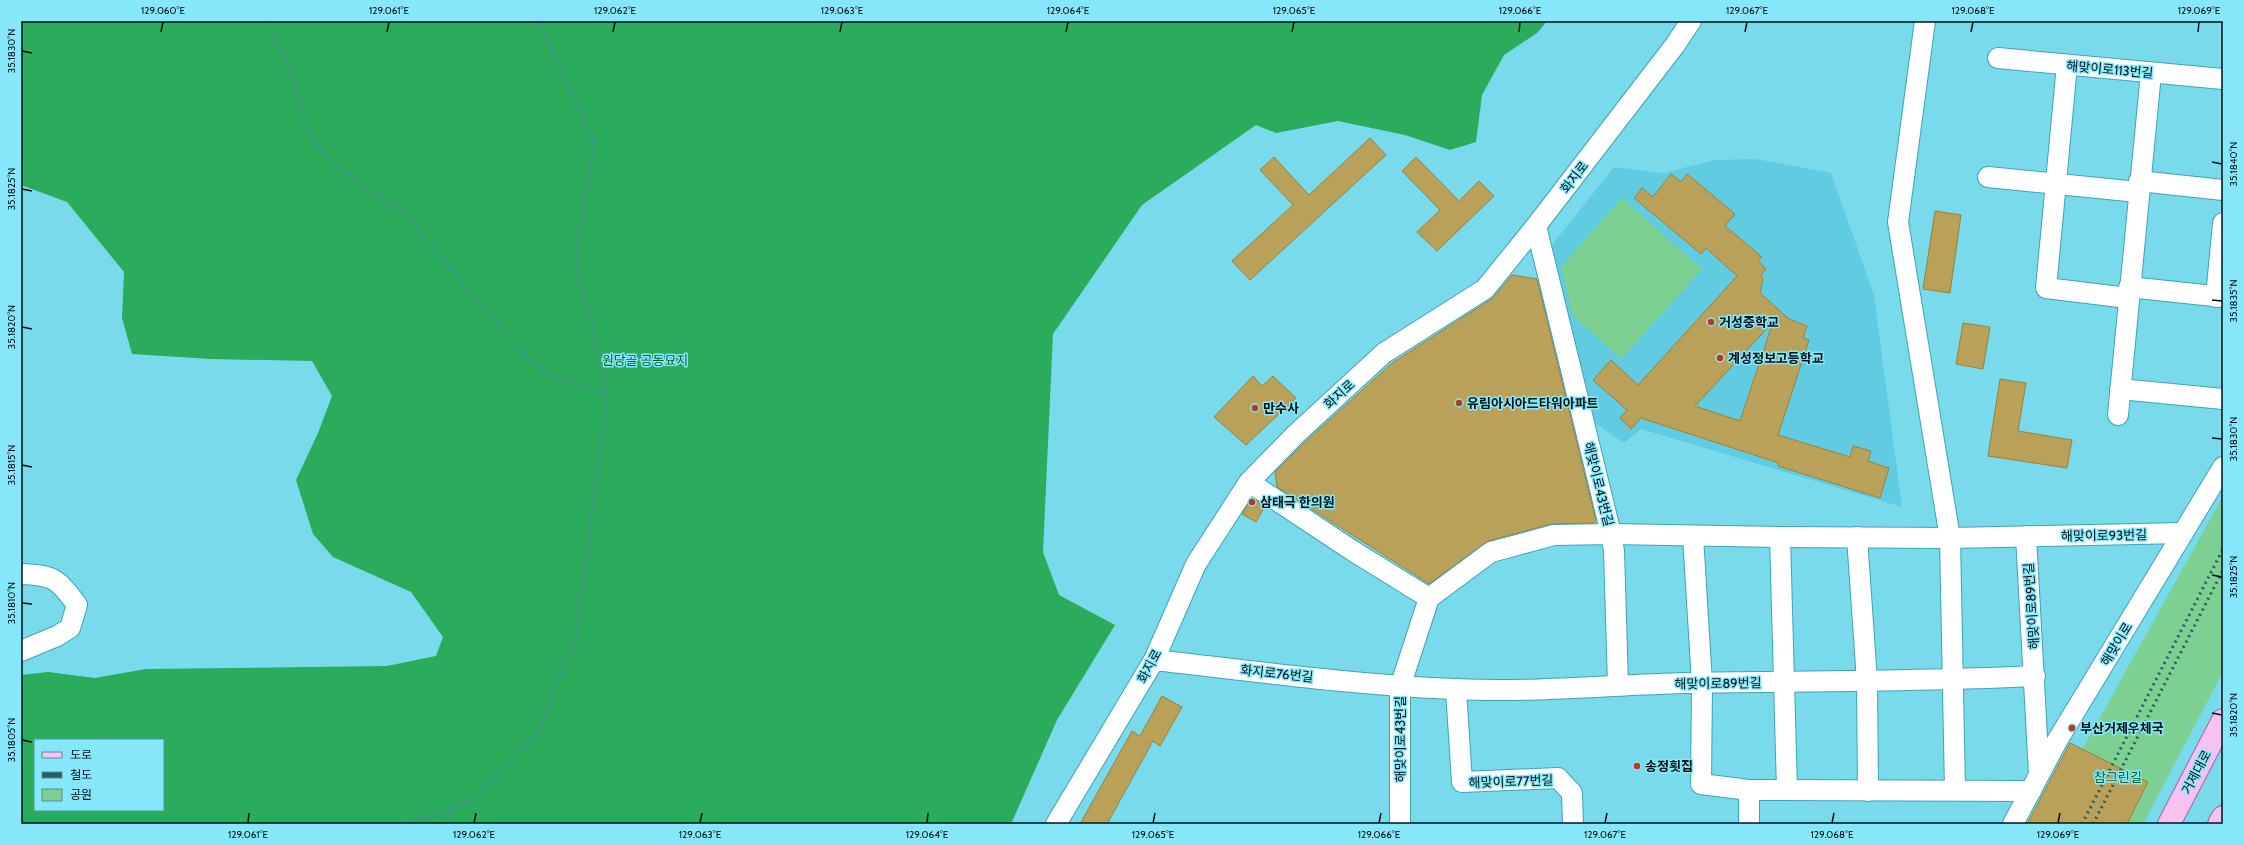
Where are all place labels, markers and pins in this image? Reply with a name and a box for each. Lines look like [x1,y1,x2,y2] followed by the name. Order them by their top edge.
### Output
[1719,314,1779,330] place label: 거성중학교
[1706,317,1716,327] marker: 거성중학교
[1728,350,1824,366] place label: 계성정보고등학교
[1715,353,1725,363] marker: 계성정보고등학교
[1467,395,1599,411] place label: 유림아시아드타워아파트
[1454,398,1464,408] marker: 유림아시아드타워아파트
[1263,400,1299,416] place label: 만수사
[1250,403,1260,413] marker: 만수사
[1260,494,1335,510] place label: 삼태극 한의원
[1247,497,1257,507] marker: 삼태극 한의원
[2080,720,2164,736] place label: 부산거제우체국
[2067,723,2077,733] marker: 부산거제우체국
[1645,758,1693,774] place label: 송정횟집
[1632,761,1642,771] marker: 송정횟집

